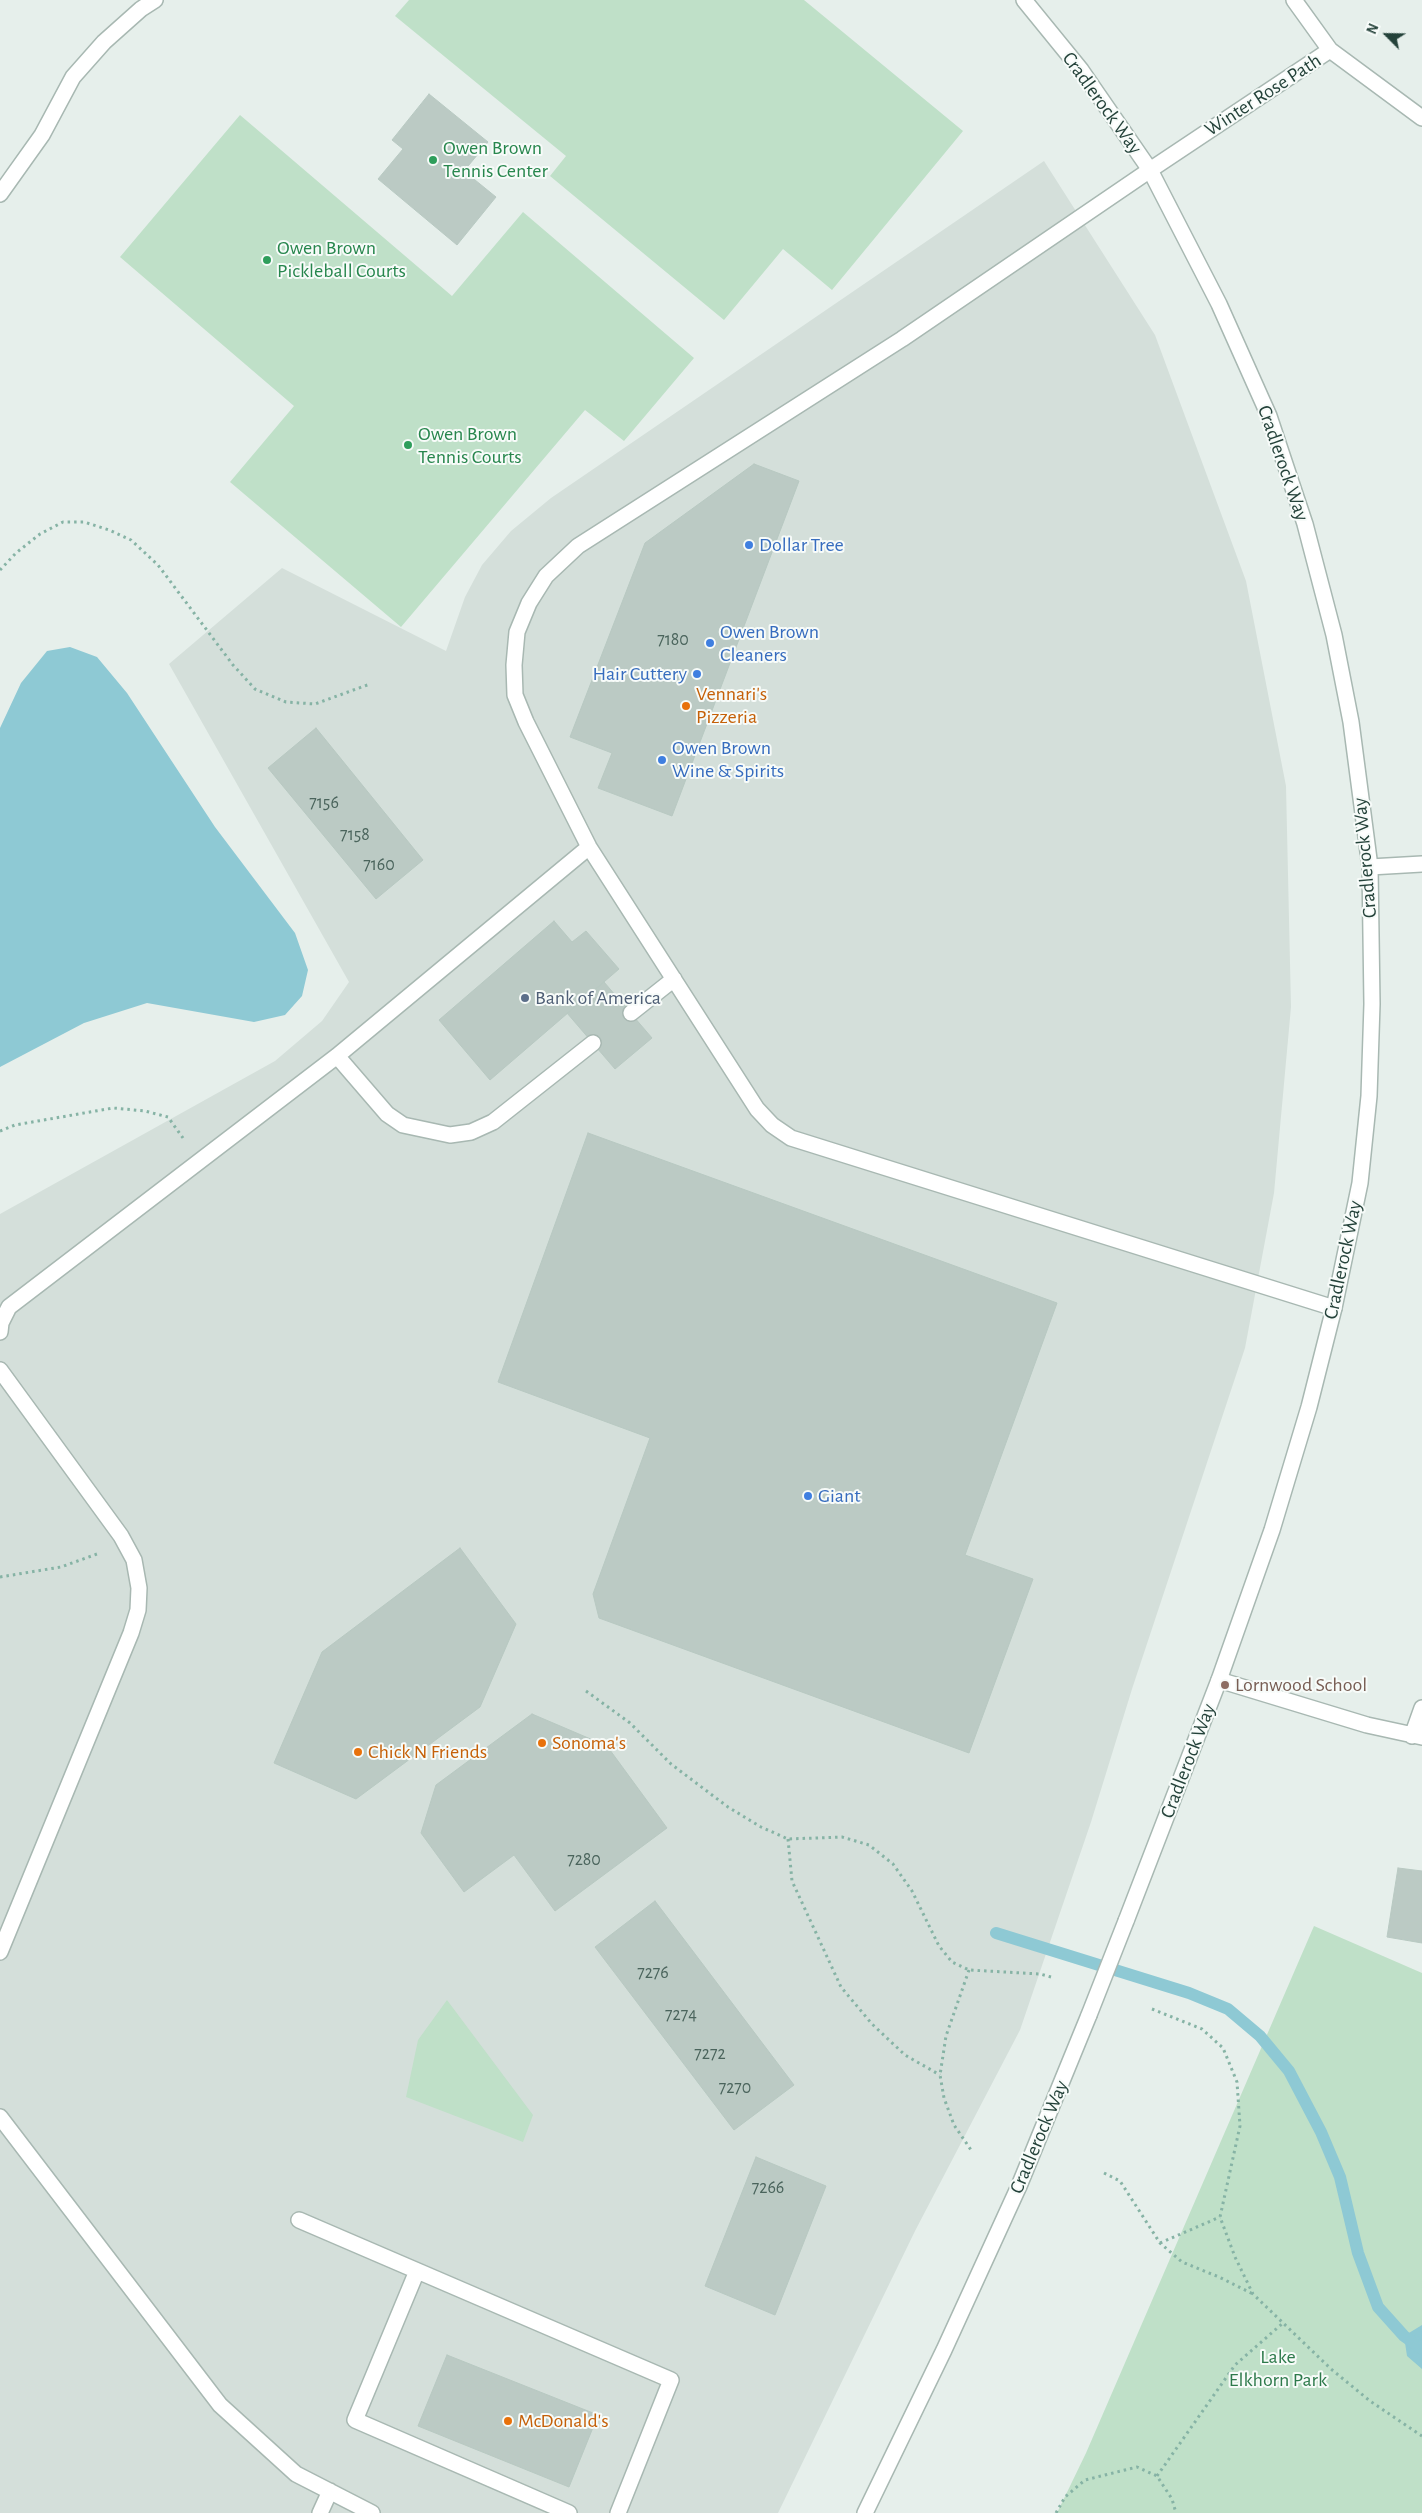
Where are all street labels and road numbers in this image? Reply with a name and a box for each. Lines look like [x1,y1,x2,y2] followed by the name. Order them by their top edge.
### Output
[1057,47,1147,159] street label: Cradlerock Way
[1200,48,1326,142] street label: Winter Rose Path
[1252,402,1314,524] street label: Cradlerock Way
[1348,797,1382,919] street label: Cradlerock Way
[1319,1198,1367,1322] street label: Cradlerock Way
[1155,1700,1221,1822] street label: Cradlerock Way
[1004,2077,1074,2197] street label: Cradlerock Way

